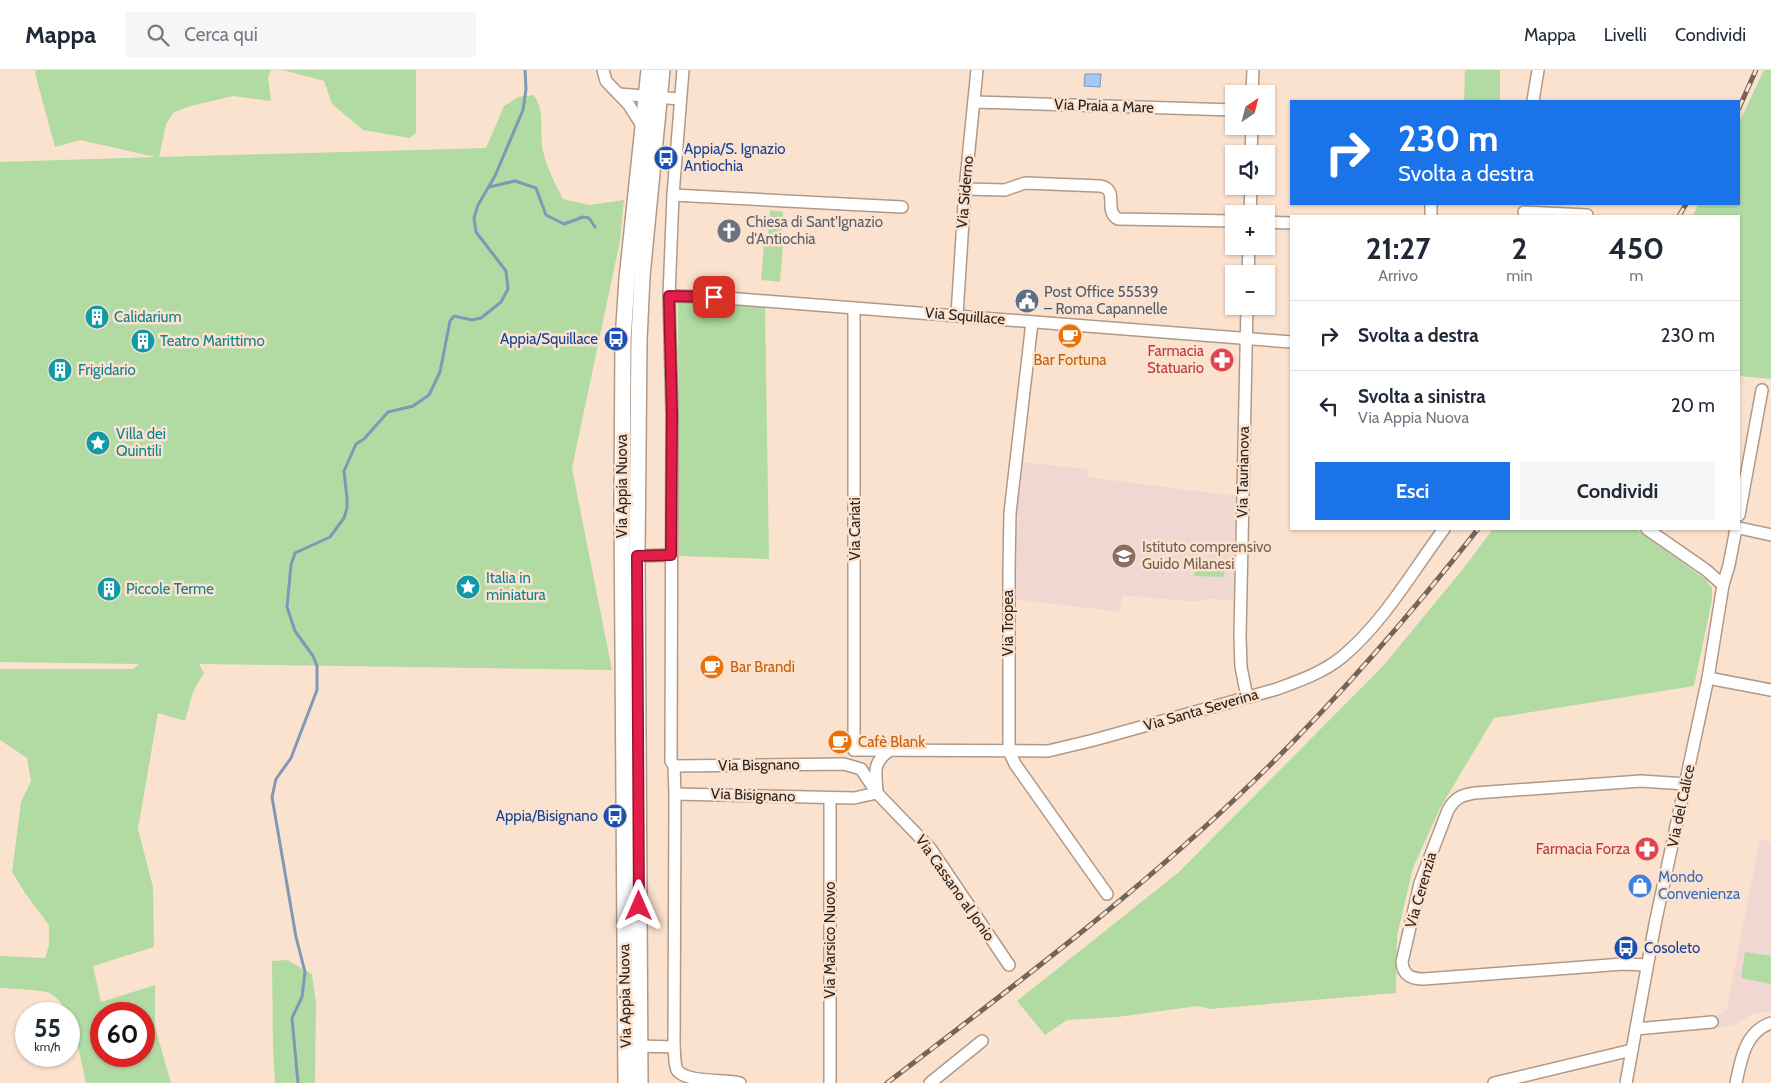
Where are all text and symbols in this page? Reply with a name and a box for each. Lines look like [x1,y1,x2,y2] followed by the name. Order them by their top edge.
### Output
[126,12,476,57] search box
[25,20,96,49] text: Mappa
[144,21,172,49] icon: search
[184,23,258,46] text: Cerca qui
[1524,24,1576,46] text: Mappa
[1604,24,1647,46] text: Livelli
[1675,24,1746,46] text: Condividi
[1225,85,1275,135] north arrow
[1225,85,1275,315] map controls
[1054,95,1154,117] street label: Via Praia a Mare
[1398,117,1498,160] text: 230 m
[1315,120,1380,185] icon: right
[684,140,786,175] place label: Appia/S. Ignazio Antiochia
[653,145,679,171] bus stop icon: Appia/S. Ignazio Antiochia
[1225,145,1275,195] button: sound
[953,155,977,229] street label: Via Siderno
[1398,160,1534,187] text: Svolta a destra
[1225,205,1275,255] button: +
[746,213,883,248] place label: Chiesa di Sant'Ignazio d'Antiochia
[716,218,742,244] church icon: Chiesa di Sant'Ignazio d'Antiochia
[1366,230,1431,267] text: 21:27
[1511,230,1527,267] text: 2
[1608,230,1664,267] text: 450
[1225,265,1275,315] button: −
[1378,266,1418,285] text: Arrivo
[1506,266,1533,285] text: min
[1629,266,1643,285] text: m
[693,276,735,318] pin
[700,283,728,311] icon: arrive
[1044,283,1168,318] place label: Post Office 55539 – Roma Capannelle
[1014,288,1040,314] public building icon: Post Office 55539 – Roma Capannelle
[84,304,110,330] building icon: Calidarium
[924,304,1006,328] street label: Via Squillace
[114,308,182,326] place label: Calidarium
[1315,322,1343,350] icon: right
[1057,323,1083,349] cafe icon: Bar Fortuna
[1358,324,1479,347] text: Svolta a destra
[1661,324,1715,347] text: 230 m
[603,326,629,352] bus stop icon: Appia/Squillace
[130,328,156,354] building icon: Teatro Marittimo
[500,330,598,348] place label: Appia/Squillace
[160,332,265,350] place label: Teatro Marittimo
[1147,342,1205,377] place label: Farmacia Statuario
[1209,347,1235,373] pharmacy icon: Farmacia Statuario
[1034,351,1107,369] place label: Bar Fortuna
[47,357,73,383] building icon: Frigidario
[78,361,136,379] place label: Frigidario
[1358,385,1486,408] text: Svolta a sinistra
[1315,392,1343,420] icon: left
[1671,394,1715,417] text: 20 m
[1358,408,1469,427] text: Via Appia Nuova
[116,425,166,460] place label: Villa dei Quintili
[1233,425,1253,518] street label: Via Taurianova
[85,430,111,456] place icon: Villa dei Quintili
[613,433,631,538] street label: Via Appia Nuova
[1315,462,1510,520] button: Esci
[1520,462,1715,520] button: Condividi
[846,497,864,561] street label: Via Cariati
[1142,538,1272,573] place label: Istituto comprensivo Guido Milanesi
[1111,543,1137,569] school or university icon: Istituto comprensivo Guido Milanesi
[486,569,546,604] place label: Italia in miniatura
[455,574,481,600] place icon: Italia in miniatura
[96,576,122,602] building icon: Piccole Terme
[126,580,214,598] place label: Piccole Terme
[999,589,1017,656] street label: Via Tropea
[699,654,725,680] cafe icon: Bar Brandi
[730,658,795,676] place label: Bar Brandi
[1142,685,1261,735] street label: Via Santa Severina
[827,729,853,755] cafe icon: Cafè Blank
[858,733,925,751] place label: Cafè Blank
[718,755,800,775] street label: Via Bisgnano
[1663,763,1699,849] street label: Via del Calice
[710,785,796,805] street label: Via Bisignano
[602,803,628,829] bus stop icon: Appia/Bisignano
[496,807,598,825] place label: Appia/Bisignano
[912,831,998,945] street label: Via Cassano al Jonio
[1634,836,1660,862] pharmacy icon: Farmacia Forza
[1536,840,1631,858] place label: Farmacia Forza
[1402,849,1441,930] street label: Via Cerenzia
[1658,868,1741,903] place label: Mondo Convenienza
[1627,873,1653,899] shop icon: Mondo Convenienza
[612,879,664,931] position arrow
[821,881,839,999] street label: Via Marsico Nuovo
[1613,935,1639,961] bus stop icon: Cosoleto
[1644,939,1700,957] place label: Cosoleto
[615,943,635,1048] street label: Via Appia Nuova
[90,1002,155,1067] speed limit sign: 60
[34,1013,61,1043] text: 55
[34,1039,61,1054] text: km/h

